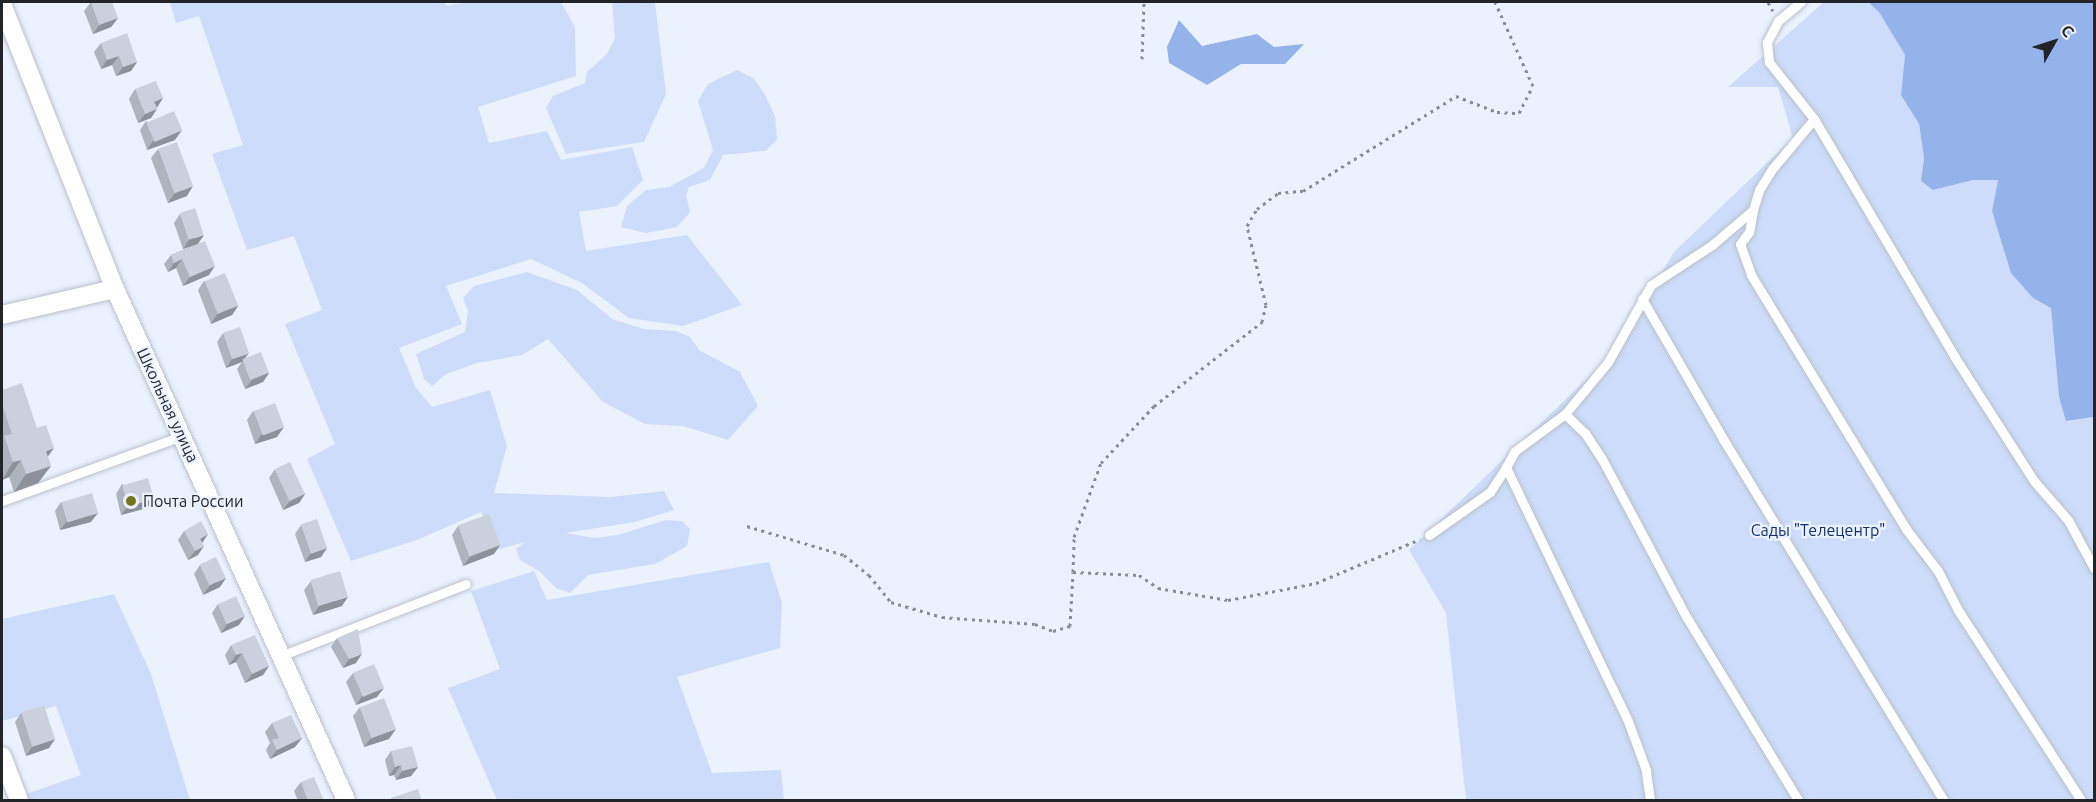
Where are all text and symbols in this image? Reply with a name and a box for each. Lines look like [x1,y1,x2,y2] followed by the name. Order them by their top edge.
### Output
[2024,12,2084,72] north arrow
[2058,21,2078,40] text: С
[133,345,203,465] street label: Школьная улица
[143,491,243,511] place label: Почта России
[124,494,138,508] marker: Почта России
[1751,520,1885,540] park label: Сады "Телецентр"

